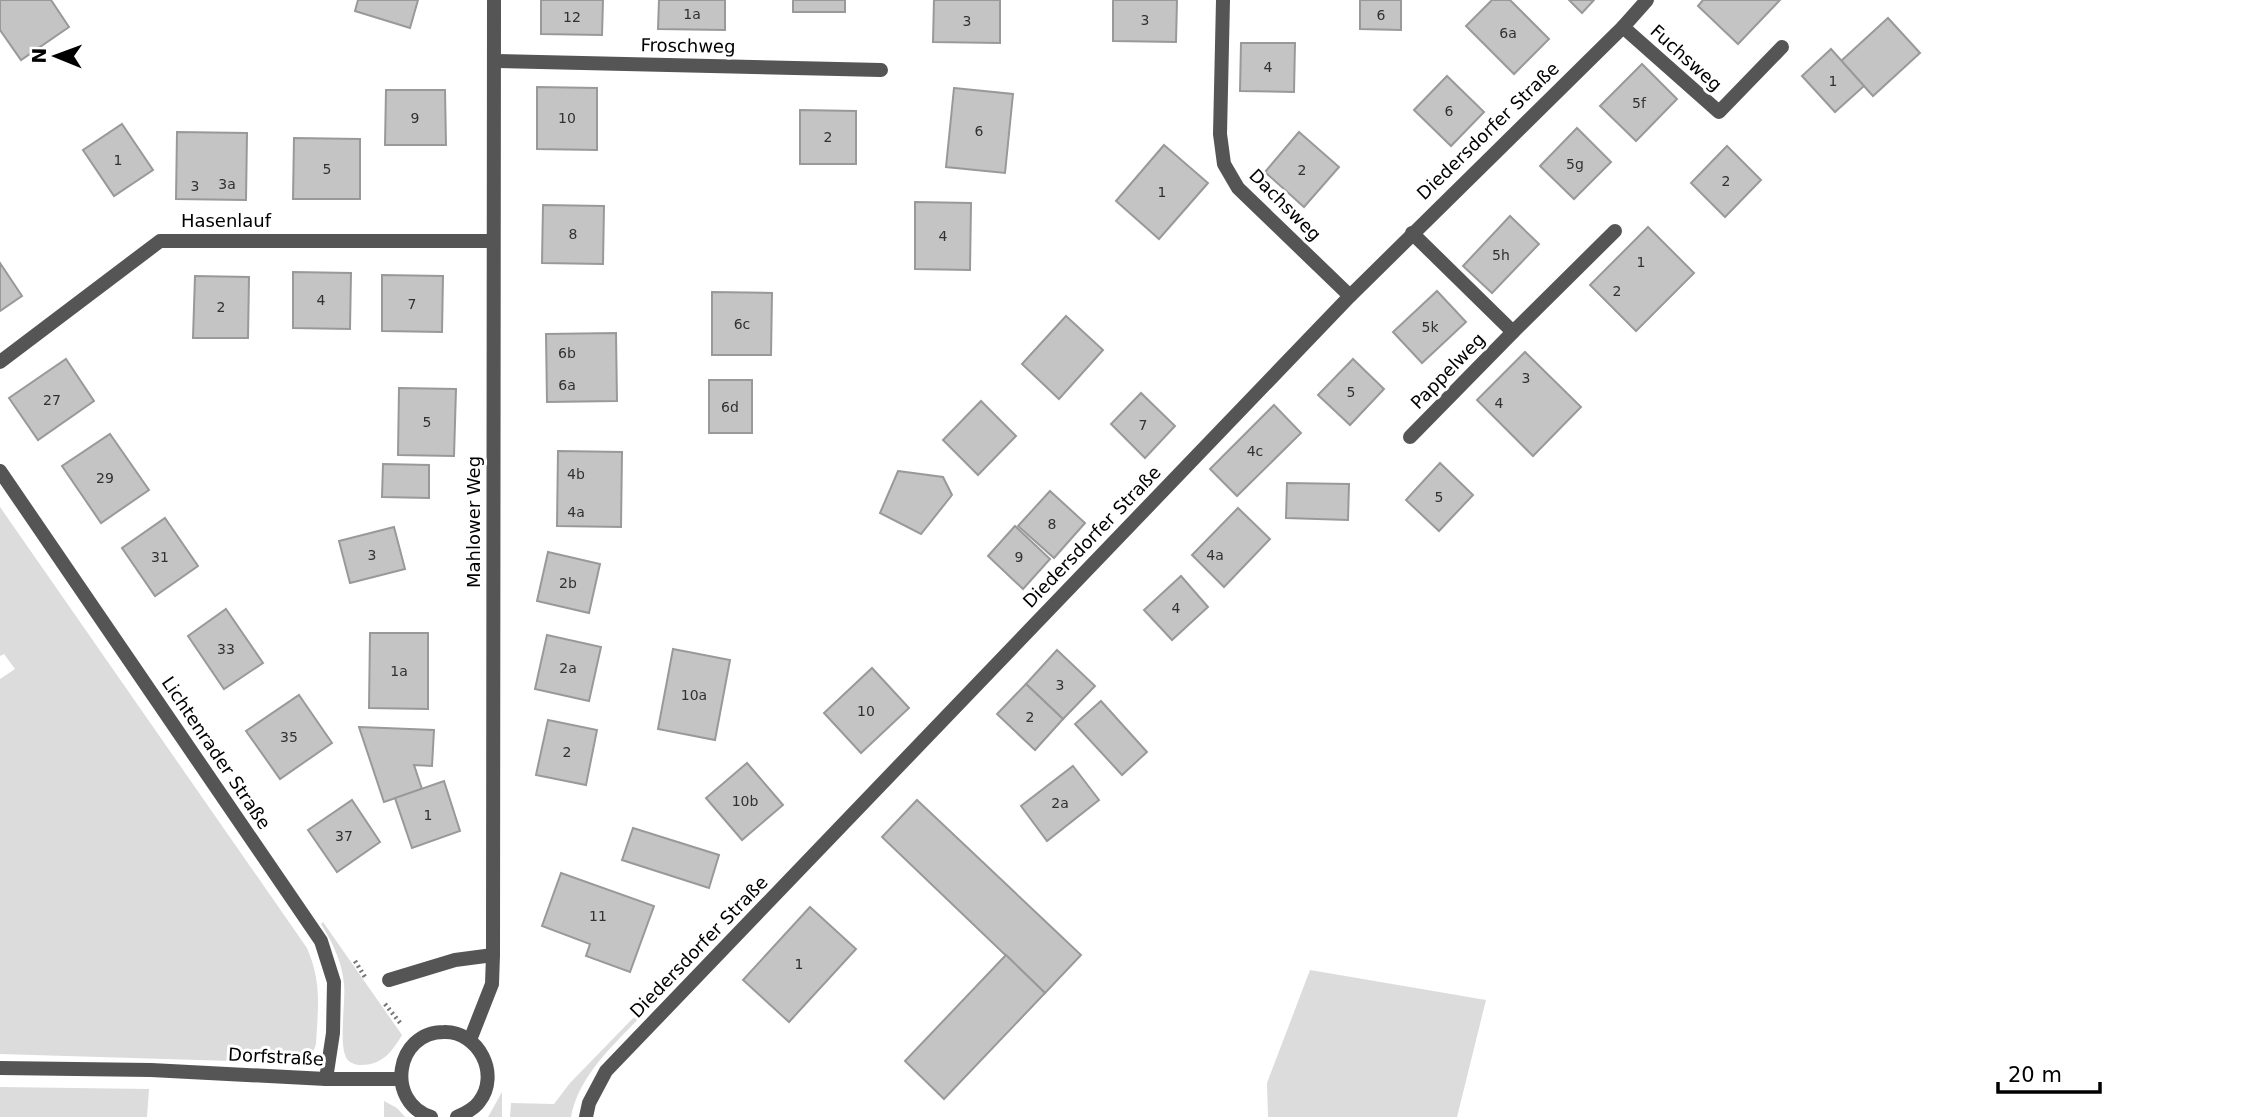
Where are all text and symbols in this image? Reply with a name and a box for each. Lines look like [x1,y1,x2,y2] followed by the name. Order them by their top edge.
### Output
[683,6,701,22] house number: 1a
[1377,7,1386,23] house number: 6
[563,9,581,25] house number: 12
[1141,12,1149,28] house number: 3
[963,13,971,29] house number: 3
[1646,20,1726,95] street label: Fuchsweg
[21,21,91,91] north arrow
[1499,25,1517,41] house number: 6a
[640,34,736,57] street label: Froschweg
[28,48,50,64] text: N
[1412,57,1563,204] street label: Diedersdorfer Straße
[1264,59,1273,75] house number: 4
[1829,73,1837,89] house number: 1
[1632,95,1647,111] house number: 5f
[1445,103,1454,119] house number: 6
[411,110,419,126] house number: 9
[558,110,576,126] house number: 10
[975,123,984,139] house number: 6
[824,129,832,145] house number: 2
[114,152,122,168] house number: 1
[1566,156,1584,172] house number: 5g
[323,161,331,177] house number: 5
[1298,162,1306,178] house number: 2
[1245,164,1326,245] street label: Dachsweg
[1722,173,1730,189] house number: 2
[218,176,236,192] house number: 3a
[191,178,199,194] house number: 3
[1158,184,1166,200] house number: 1
[181,210,272,231] street label: Hasenlauf
[569,226,577,242] house number: 8
[939,228,948,244] house number: 4
[1492,247,1510,263] house number: 5h
[1637,254,1645,270] house number: 1
[1613,283,1621,299] house number: 2
[317,292,326,308] house number: 4
[408,296,416,312] house number: 7
[217,299,225,315] house number: 2
[734,316,750,332] house number: 6c
[1421,319,1439,335] house number: 5k
[1406,328,1489,413] street label: Pappelweg
[558,345,576,361] house number: 6b
[1522,370,1530,386] house number: 3
[558,377,576,393] house number: 6a
[1347,384,1355,400] house number: 5
[43,392,61,408] house number: 27
[1495,395,1504,411] house number: 4
[721,399,739,415] house number: 6d
[423,414,431,430] house number: 5
[1139,417,1147,433] house number: 7
[1247,443,1263,459] house number: 4c
[463,456,484,588] street label: Mahlower Weg
[1018,461,1165,612] street label: Diedersdorfer Straße
[567,466,585,482] house number: 4b
[96,470,114,486] house number: 29
[1435,489,1443,505] house number: 5
[567,504,585,520] house number: 4a
[1048,516,1056,532] house number: 8
[368,547,376,563] house number: 3
[1206,547,1224,563] house number: 4a
[151,549,169,565] house number: 31
[1015,549,1023,565] house number: 9
[559,575,577,591] house number: 2b
[1172,600,1181,616] house number: 4
[217,641,235,657] house number: 33
[559,660,577,676] house number: 2a
[390,663,408,679] house number: 1a
[158,673,275,833] street label: Lichtenrader Straße
[1056,677,1064,693] house number: 3
[681,687,707,703] house number: 10a
[857,703,875,719] house number: 10
[1026,709,1034,725] house number: 2
[280,729,298,745] house number: 35
[563,744,571,760] house number: 2
[732,793,758,809] house number: 10b
[1051,795,1069,811] house number: 2a
[424,807,432,823] house number: 1
[335,828,353,844] house number: 37
[625,871,772,1022] street label: Diedersdorfer Straße
[589,908,607,924] house number: 11
[795,956,803,972] house number: 1
[228,1044,324,1069] street label: Dorfstraße
[1998,1050,2100,1094] scale bar
[2008,1063,2062,1087] text: 20 m

